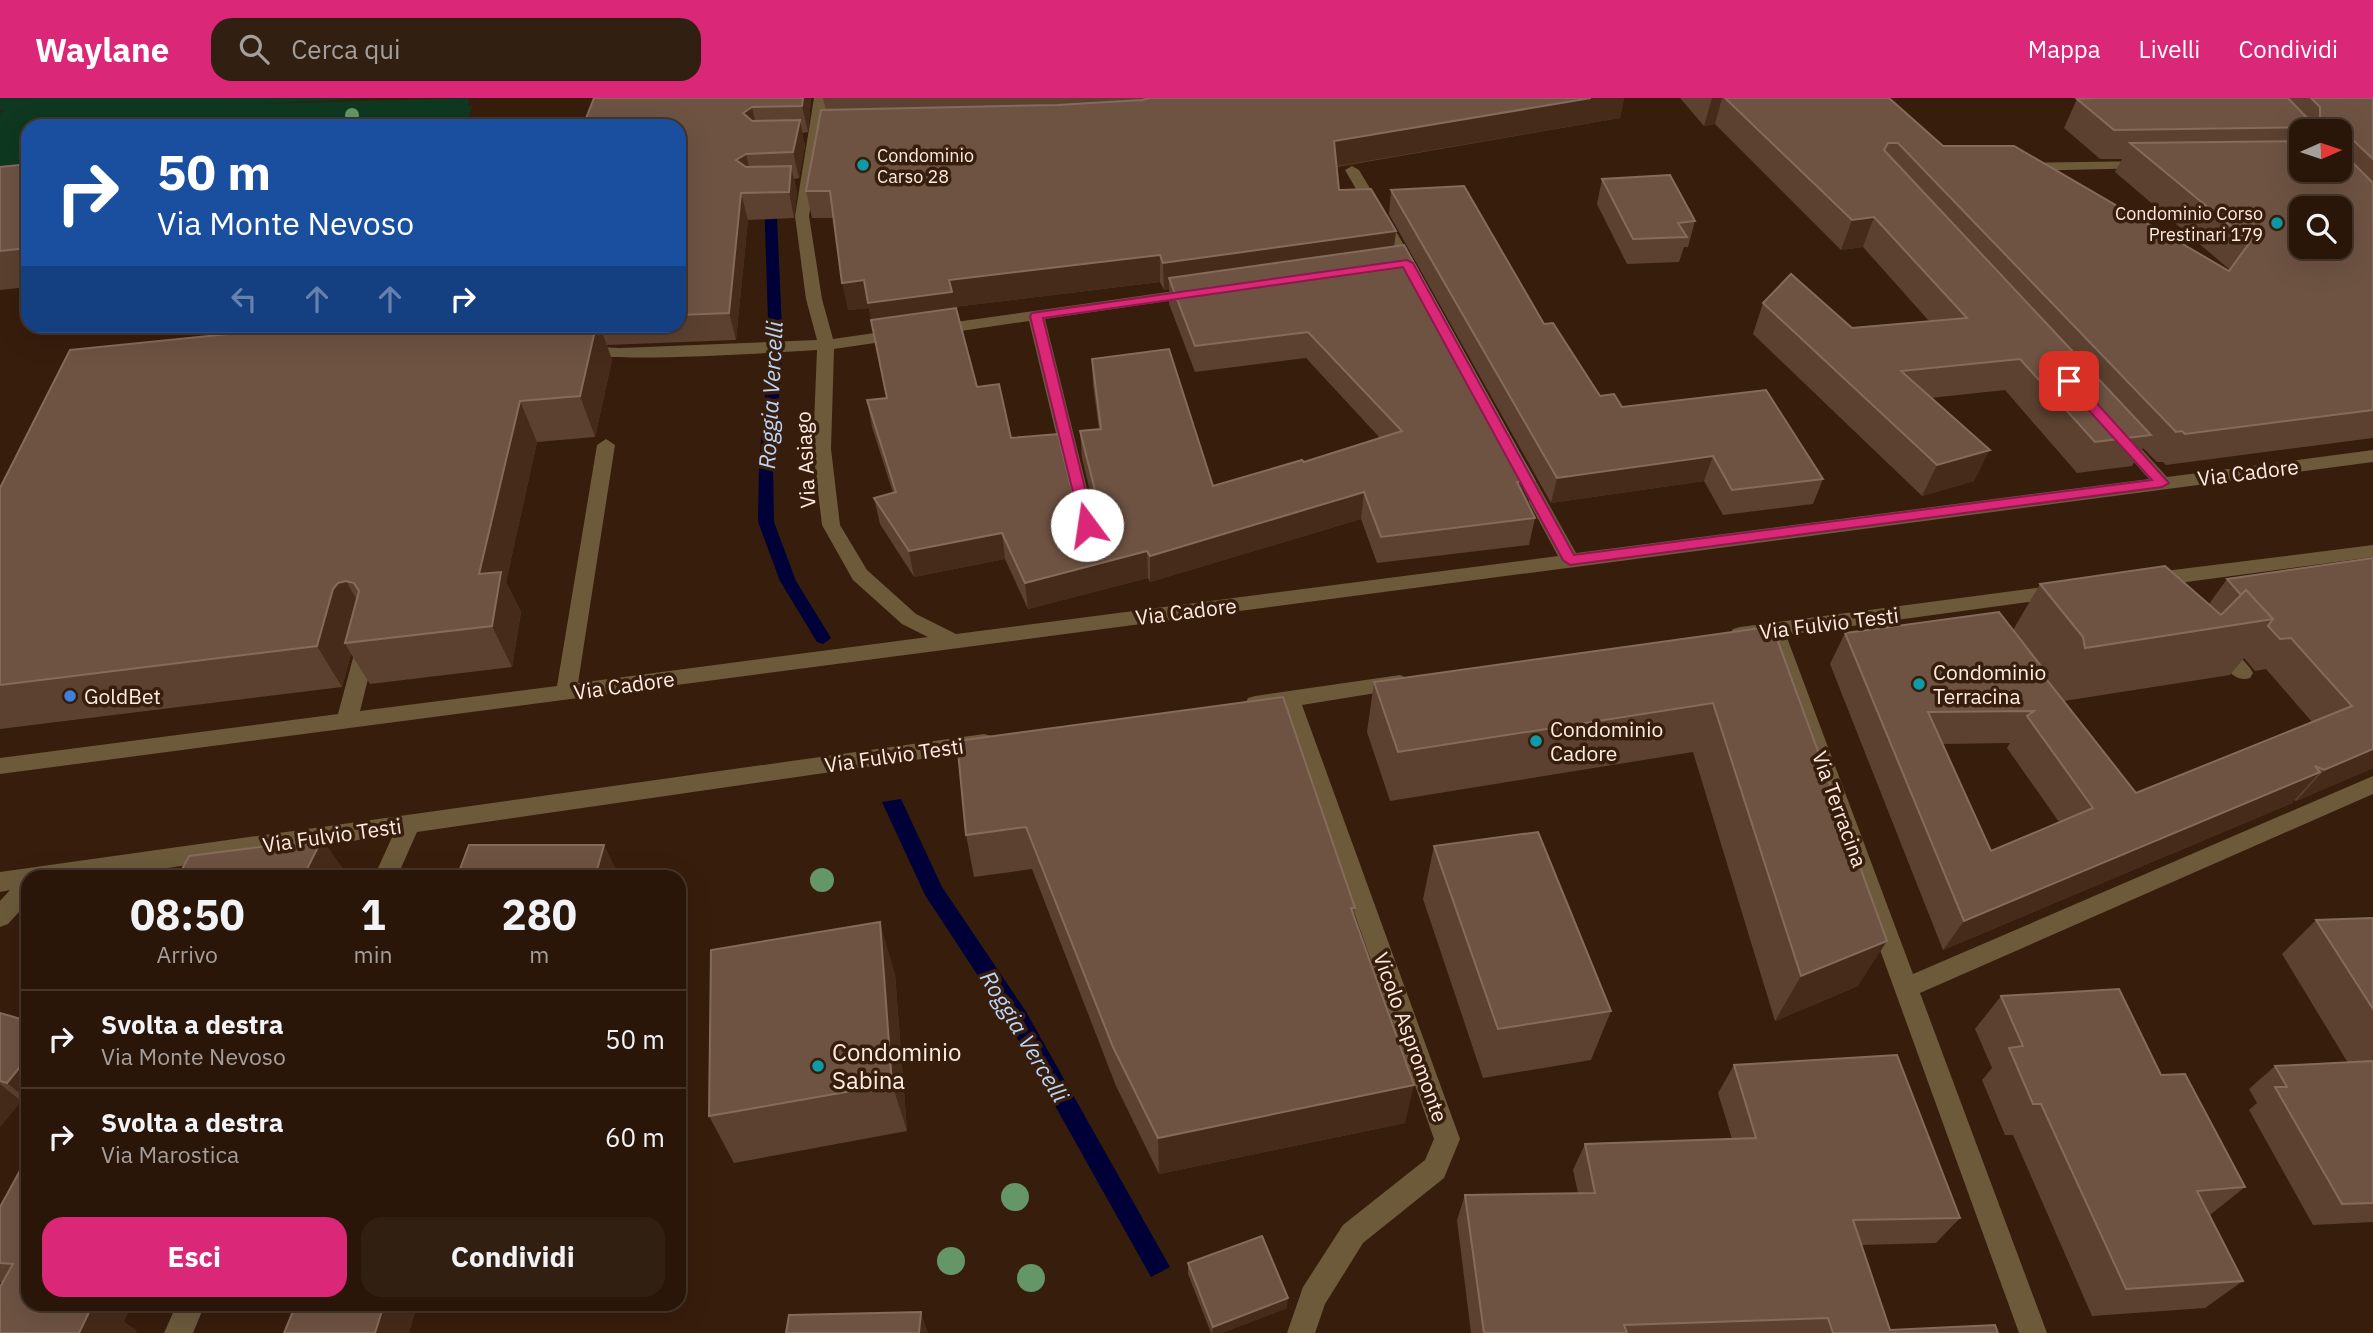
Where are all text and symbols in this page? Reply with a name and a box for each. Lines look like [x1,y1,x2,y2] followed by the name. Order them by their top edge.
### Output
[211,18,701,81] search box
[35,28,169,71] text: Waylane
[235,30,273,68] icon: search
[291,32,401,66] text: Cerca qui
[2028,33,2101,65] text: Mappa
[2139,33,2200,65] text: Livelli
[2238,33,2338,65] text: Condividi
[2289,119,2352,182] north arrow
[2289,119,2352,259] map controls
[157,140,271,203] text: 50 m
[877,144,974,188] place label: Condominio Carso 28
[42,147,133,238] icon: right
[855,157,871,173] marker: Condominio Carso 28
[2289,196,2352,259] button: search
[157,202,414,244] text: Via Monte Nevoso
[2115,202,2263,246] place label: Condominio Corso Prestinari 179
[2269,215,2285,231] marker: Condominio Corso Prestinari 179
[225,280,263,318] icon: left
[298,280,336,318] icon: ahead
[371,280,409,318] icon: ahead
[444,280,482,318] icon: right
[751,319,789,470] water label: Roggia Vercelli
[2039,351,2099,411] pin
[2050,362,2088,400] icon: arrive
[788,411,822,509] street label: Via Asiago
[2196,452,2300,492] street label: Via Cadore
[1050,488,1124,562] position arrow
[1134,591,1238,631] street label: Via Cadore
[1758,601,1900,645] street label: Via Fulvio Testi
[1933,658,2046,710] place label: Condominio Terracina
[572,664,676,706] street label: Via Cadore
[1911,676,1927,692] marker: Condominio Terracina
[84,682,161,710] place label: GoldBet
[62,688,78,704] marker: GoldBet
[1550,715,1663,767] place label: Condominio Cadore
[823,731,965,779] street label: Via Fulvio Testi
[1528,733,1544,749] marker: Condominio Cadore
[1806,747,1874,871] street label: Via Terracina
[261,811,403,859] street label: Via Fulvio Testi
[130,887,245,942] text: 08:50
[360,887,386,942] text: 1
[501,887,577,942] text: 280
[157,939,218,969] text: Arrivo
[354,939,392,969] text: min
[529,939,549,969] text: m
[1367,948,1455,1126] street label: Vicolo Aspromonte
[974,965,1077,1108] water label: Roggia Vercelli
[101,1007,283,1041] text: Svolta a destra
[42,1020,80,1058] icon: right
[605,1022,665,1056] text: 50 m
[832,1036,961,1096] place label: Condominio Sabina
[101,1041,286,1071] text: Via Monte Nevoso
[810,1058,826,1074] marker: Condominio Sabina
[101,1105,283,1139] text: Svolta a destra
[42,1118,80,1156] icon: right
[605,1120,665,1154] text: 60 m
[101,1139,239,1169] text: Via Marostica
[42,1217,347,1297] button: Esci
[361,1217,665,1297] button: Condividi

